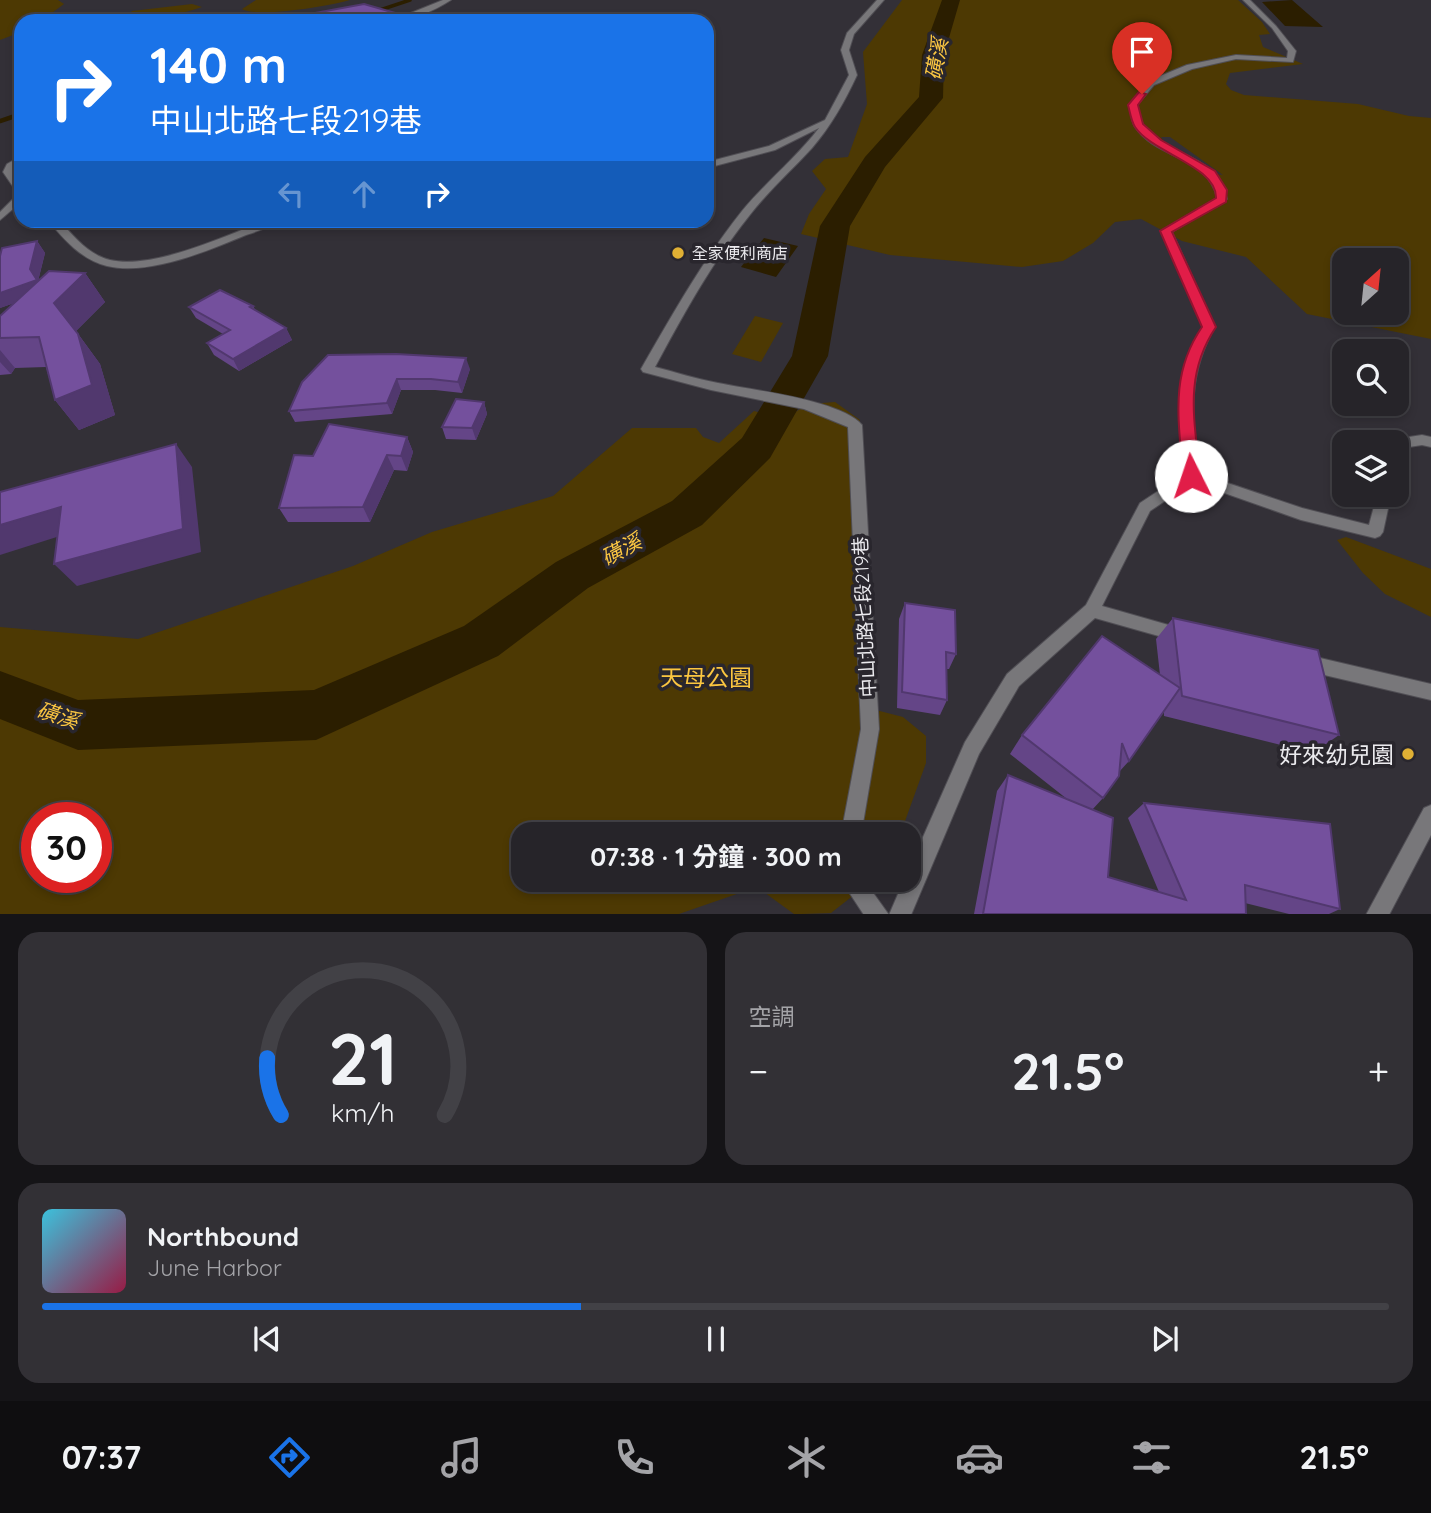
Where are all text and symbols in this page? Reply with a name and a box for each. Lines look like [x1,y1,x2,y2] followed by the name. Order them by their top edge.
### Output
[1112,22,1172,94] pin
[920,33,953,82] water label: 磺溪
[1123,33,1161,71] icon: arrive
[150,34,287,95] text: 140 m
[35,42,126,133] icon: right
[150,100,421,140] text: 中山北路七段219巷
[272,175,310,213] icon: left
[345,175,383,213] icon: ahead
[418,175,456,213] icon: right
[692,243,788,263] place label: 全家便利商店
[670,245,686,261] marker: 全家便利商店
[1332,248,1409,326] north arrow
[1332,248,1409,507] map controls
[1332,339,1409,416] button: search
[1332,430,1409,507] button: layers
[1154,439,1228,513] position arrow
[596,526,648,570] water label: 磺溪
[848,536,880,698] street label: 中山北路七段219巷
[660,663,752,692] park label: 天母公園
[34,696,85,735] water label: 磺溪
[1279,740,1394,769] place label: 好來幼兒園
[1400,746,1416,762] marker: 好來幼兒園
[21,802,112,893] speed limit sign: 30
[590,840,842,873] text: 07:38 · 1 分鐘 · 300 m
[749,1002,795,1031] text: 空調
[327,1012,397,1103] text: 21
[1011,1038,1124,1103] text: 21.5°
[749,1047,768,1095] text: −
[1368,1047,1389,1095] text: +
[331,1096,394,1127] text: km/h
[147,1220,299,1253] text: Northbound
[147,1253,282,1282] text: June Harbor
[248,1320,286,1358] icon: previous
[697,1320,735,1358] icon: pause
[1146,1320,1184,1358] icon: next
[265,1433,314,1482] icon: directions
[437,1433,486,1482] icon: music
[610,1433,659,1482] icon: phone
[782,1433,831,1482] icon: climate
[955,1433,1004,1482] icon: car
[1127,1433,1176,1482] icon: filters
[62,1437,141,1477] text: 07:37
[1300,1437,1369,1477] text: 21.5°

